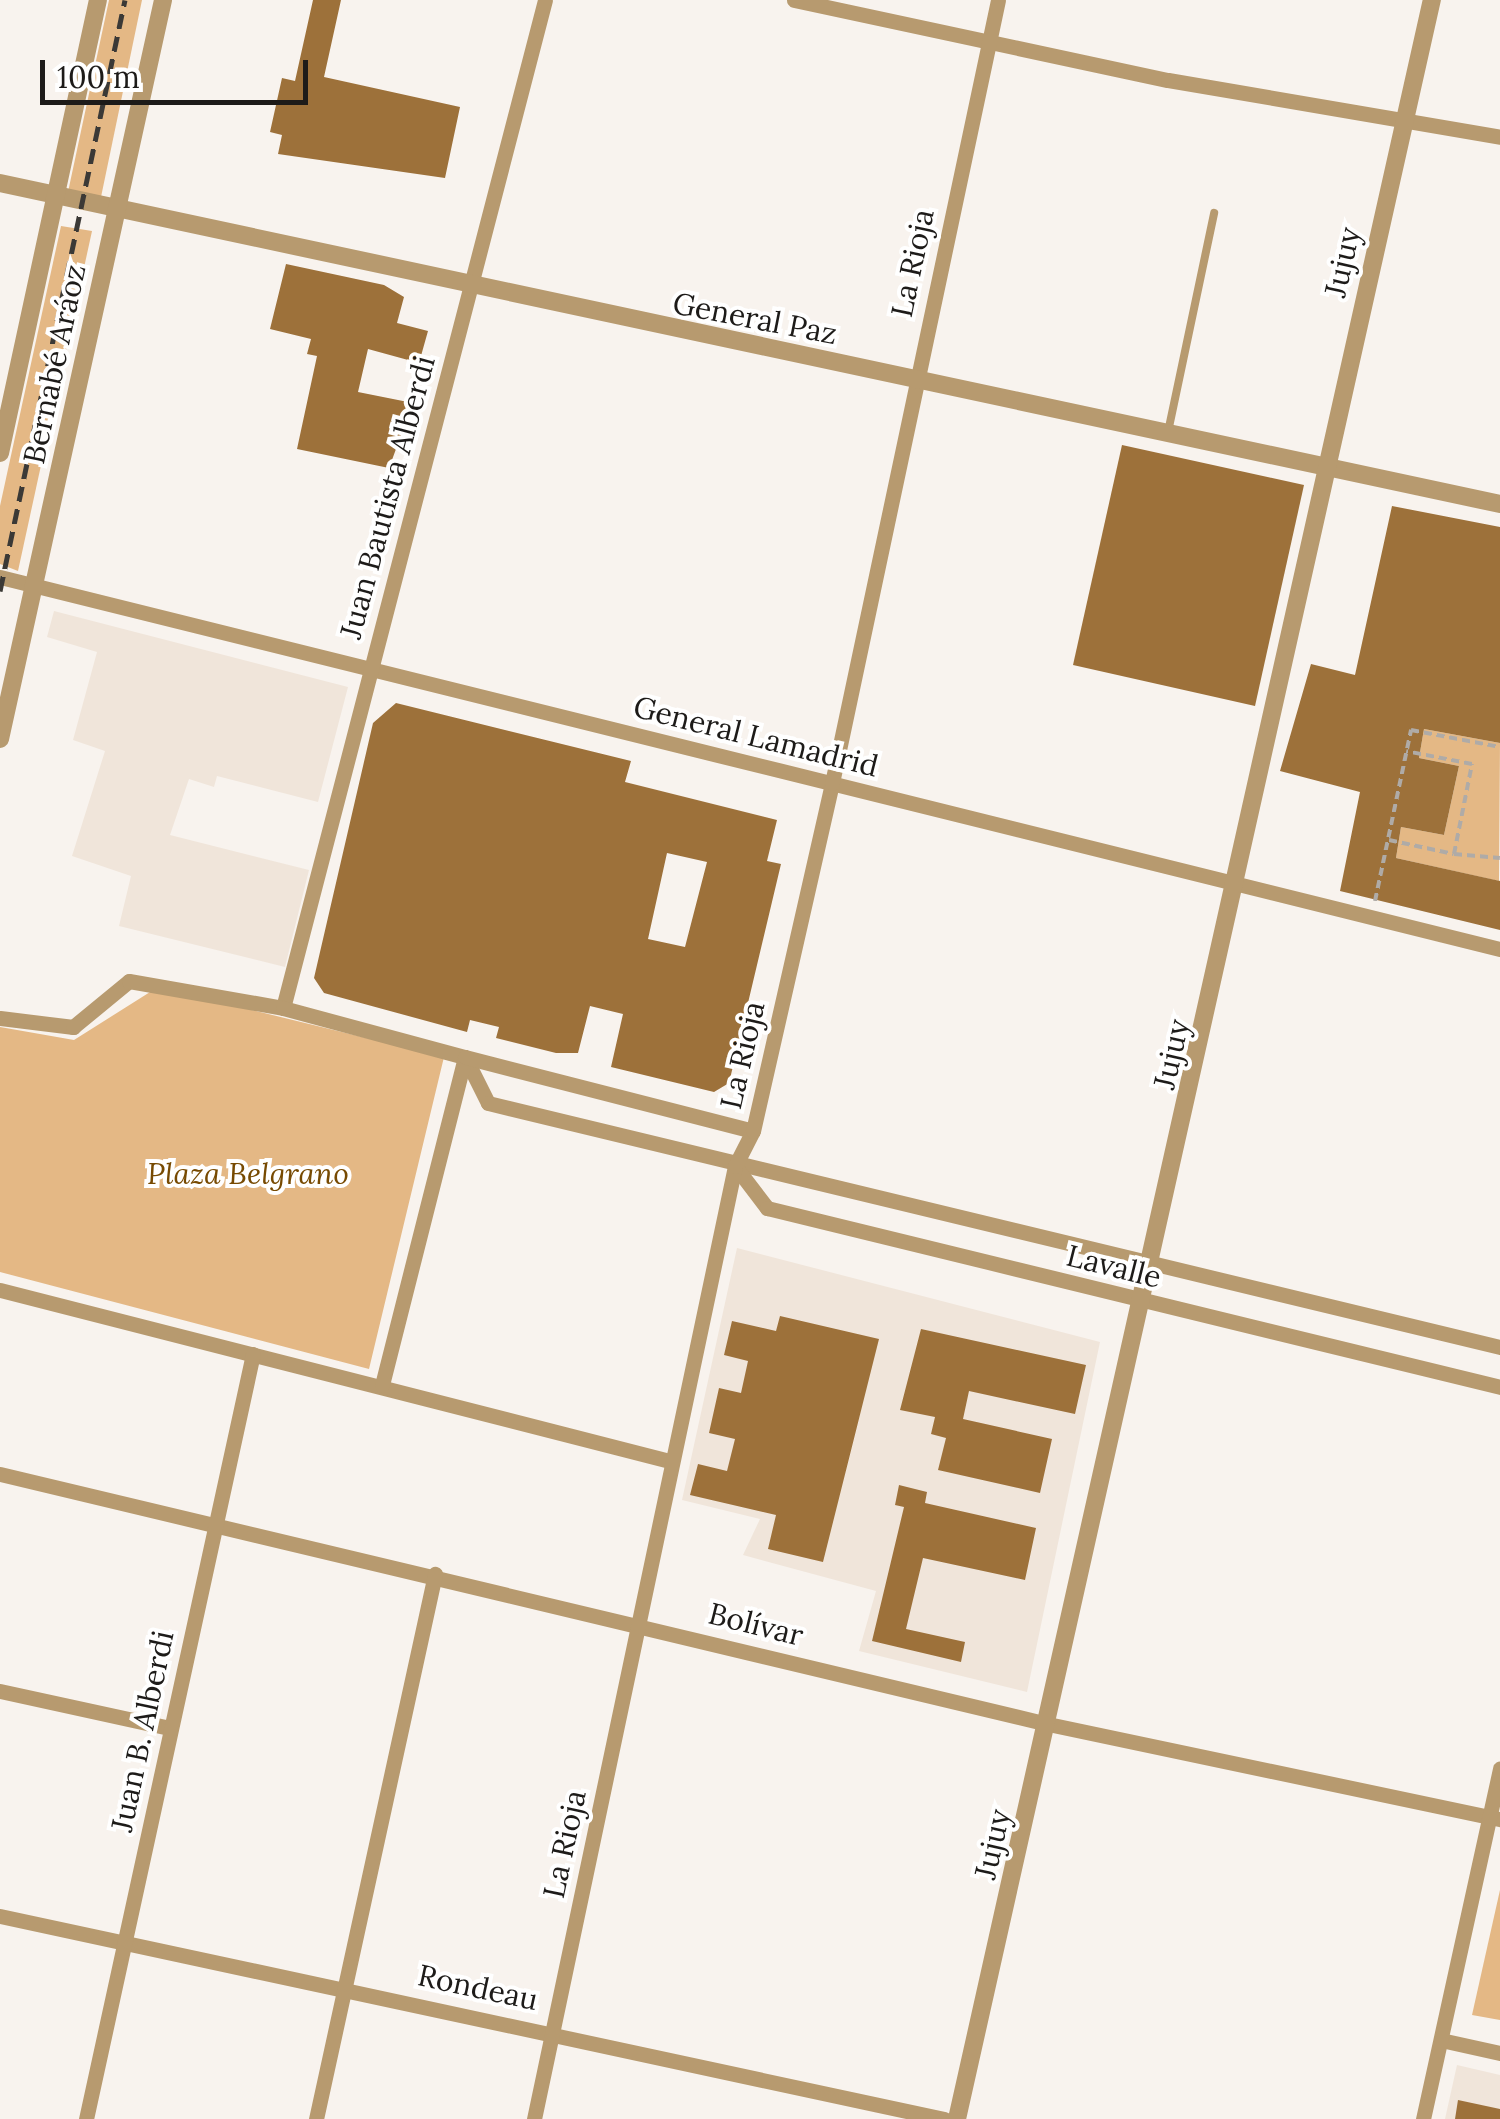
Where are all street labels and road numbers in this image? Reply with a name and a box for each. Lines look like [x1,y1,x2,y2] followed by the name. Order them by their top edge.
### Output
[883,206,941,320] street label: La Rioja
[1317,224,1367,300] street label: Jujuy
[15,261,93,467] street label: Bernabé Aráoz
[670,284,840,352] street label: General Paz
[332,352,442,642] street label: Juan Bautista Alberdi
[630,688,882,784] street label: General Lamadrid
[712,998,772,1112] street label: La Rioja
[1146,1016,1196,1092] street label: Jujuy
[1063,1237,1165,1295] street label: Lavalle
[705,1595,807,1653] street label: Bolívar
[103,1627,181,1835] street label: Juan B. Alberdi
[535,1787,593,1901] street label: La Rioja
[967,1806,1017,1882] street label: Jujuy
[415,1957,541,2017] street label: Rondeau

